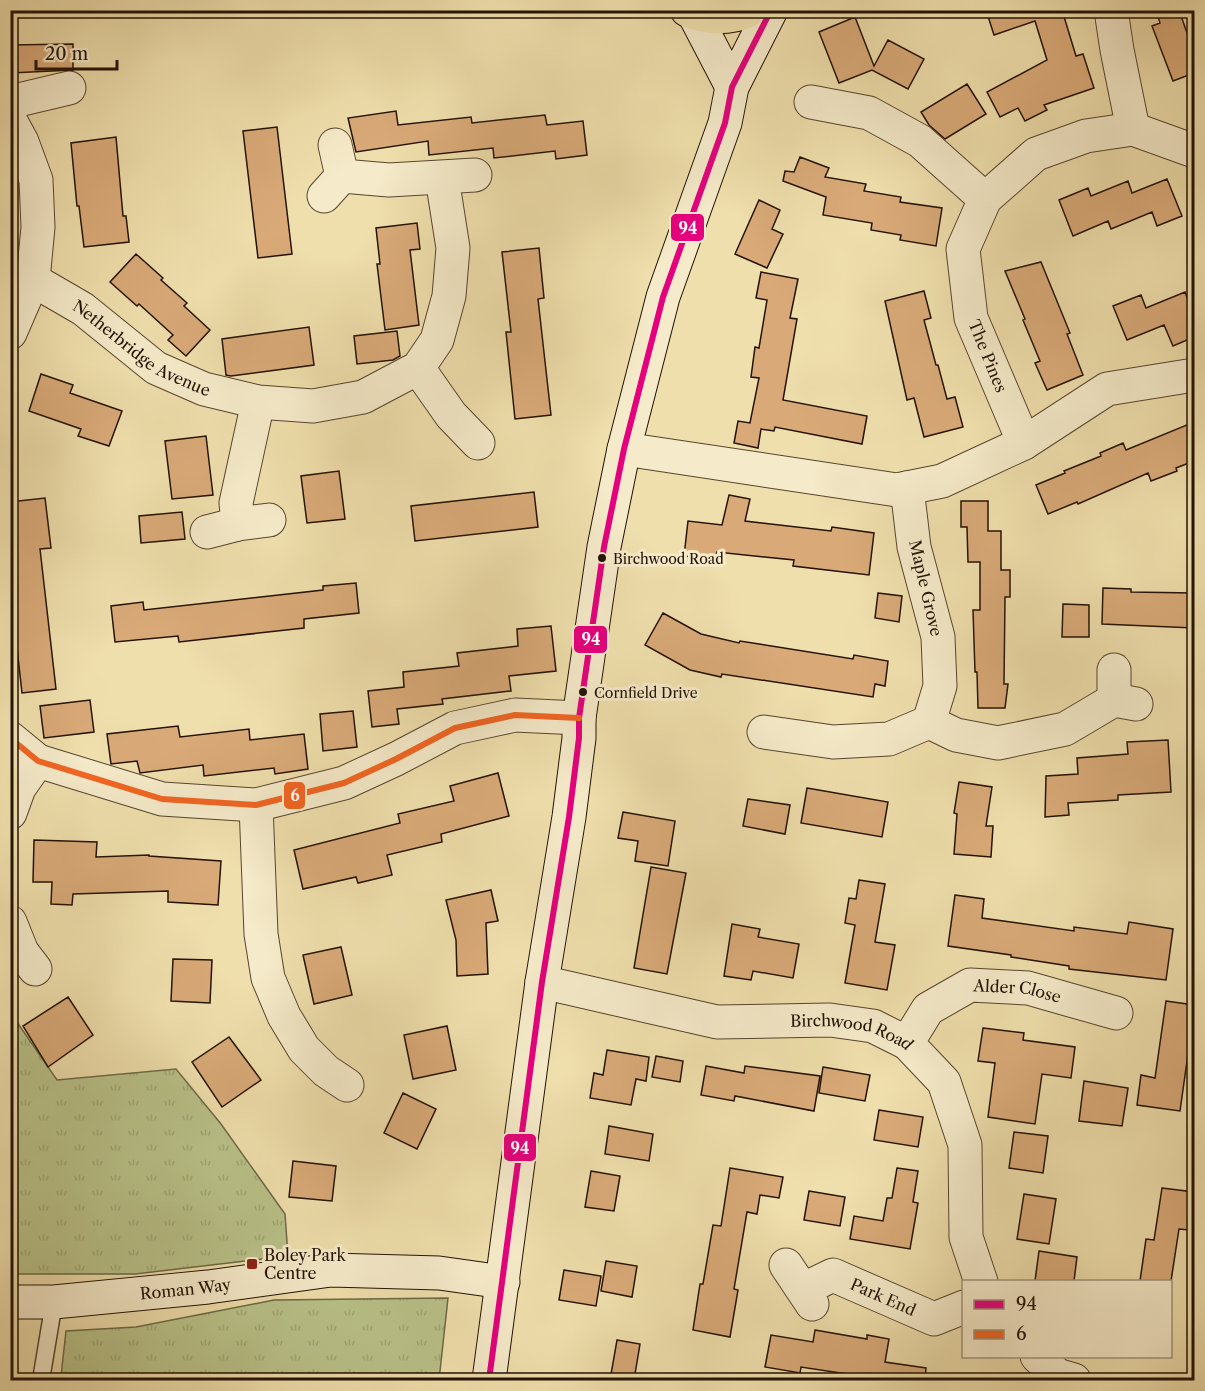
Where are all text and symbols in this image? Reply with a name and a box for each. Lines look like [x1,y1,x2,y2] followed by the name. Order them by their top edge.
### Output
[36,33,117,71] scale bar
[45,43,89,65] text: 20 m
[670,213,705,242] line badge: 94
[678,218,698,238] text: 94
[69,295,212,400] street label: Netherbridge Avenue
[964,317,1012,395] street label: The Pines
[905,538,947,638] street label: Maple Grove
[613,550,724,568] place label: Birchwood Road
[596,552,608,564] marker: Birchwood Road
[573,625,608,654] line badge: 94
[581,629,601,649] text: 94
[594,684,698,702] place label: Cornfield Drive
[577,686,589,698] marker: Cornfield Drive
[283,781,306,810] line badge: 6
[290,785,300,805] text: 6
[972,975,1064,1007] street label: Alder Close
[790,1010,918,1054] street label: Birchwood Road
[503,1133,537,1162] line badge: 94
[510,1138,530,1158] text: 94
[264,1245,347,1283] place label: Boley Park Centre
[245,1257,259,1271] marker: Boley Park Centre
[139,1274,233,1304] street label: Roman Way
[847,1274,919,1320] street label: Park End
[962,1280,1172,1358] legend
[1016,1293,1037,1315] text: 94
[1016,1323,1027,1345] text: 6

